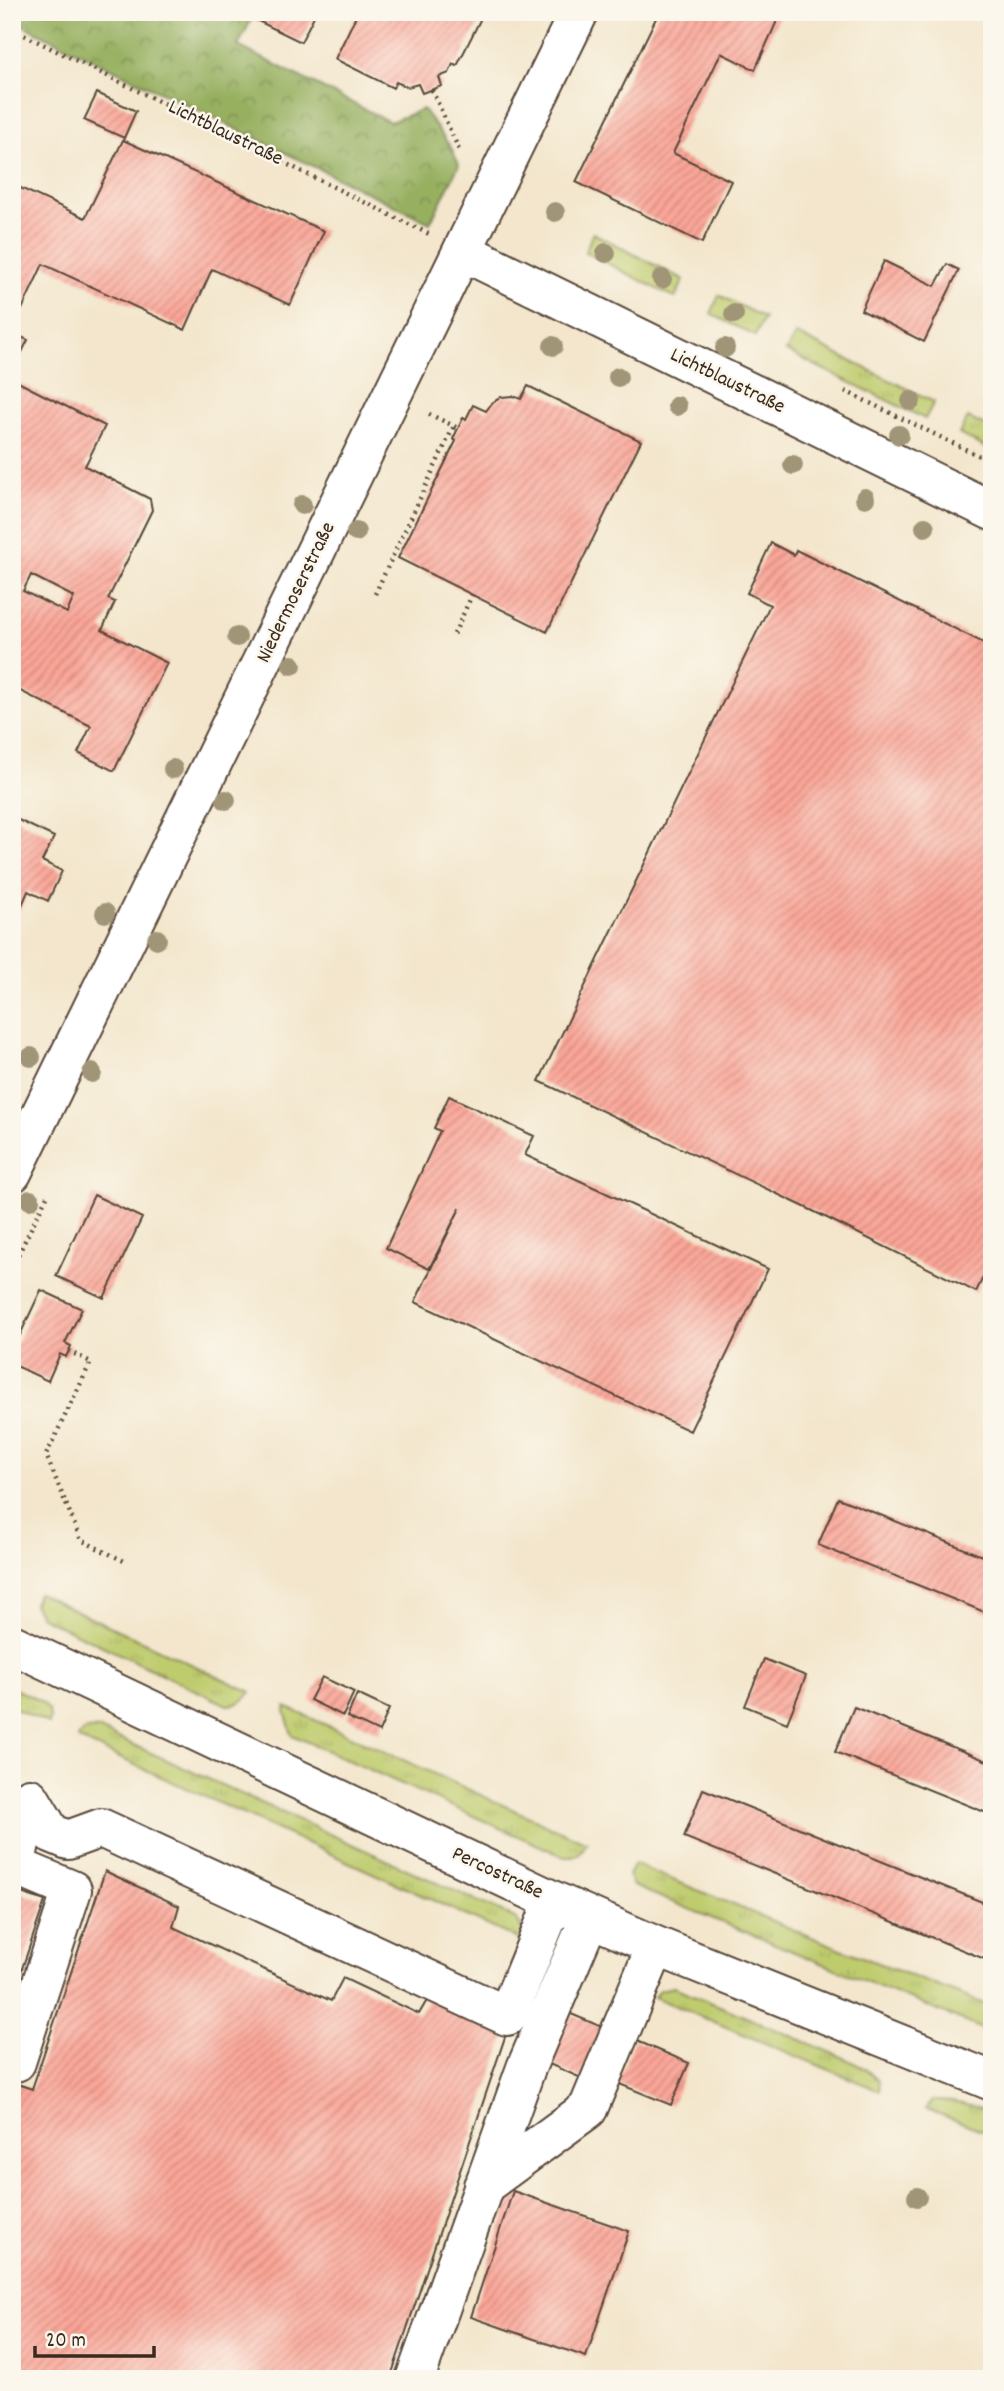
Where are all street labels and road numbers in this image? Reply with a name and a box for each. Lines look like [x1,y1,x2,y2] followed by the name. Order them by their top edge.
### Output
[162,93,288,175] street label: Lichtblaustraße
[664,341,790,423] street label: Lichtblaustraße
[250,517,344,669] street label: Niedermoserstraße
[446,1840,548,1908] street label: Percostraße

